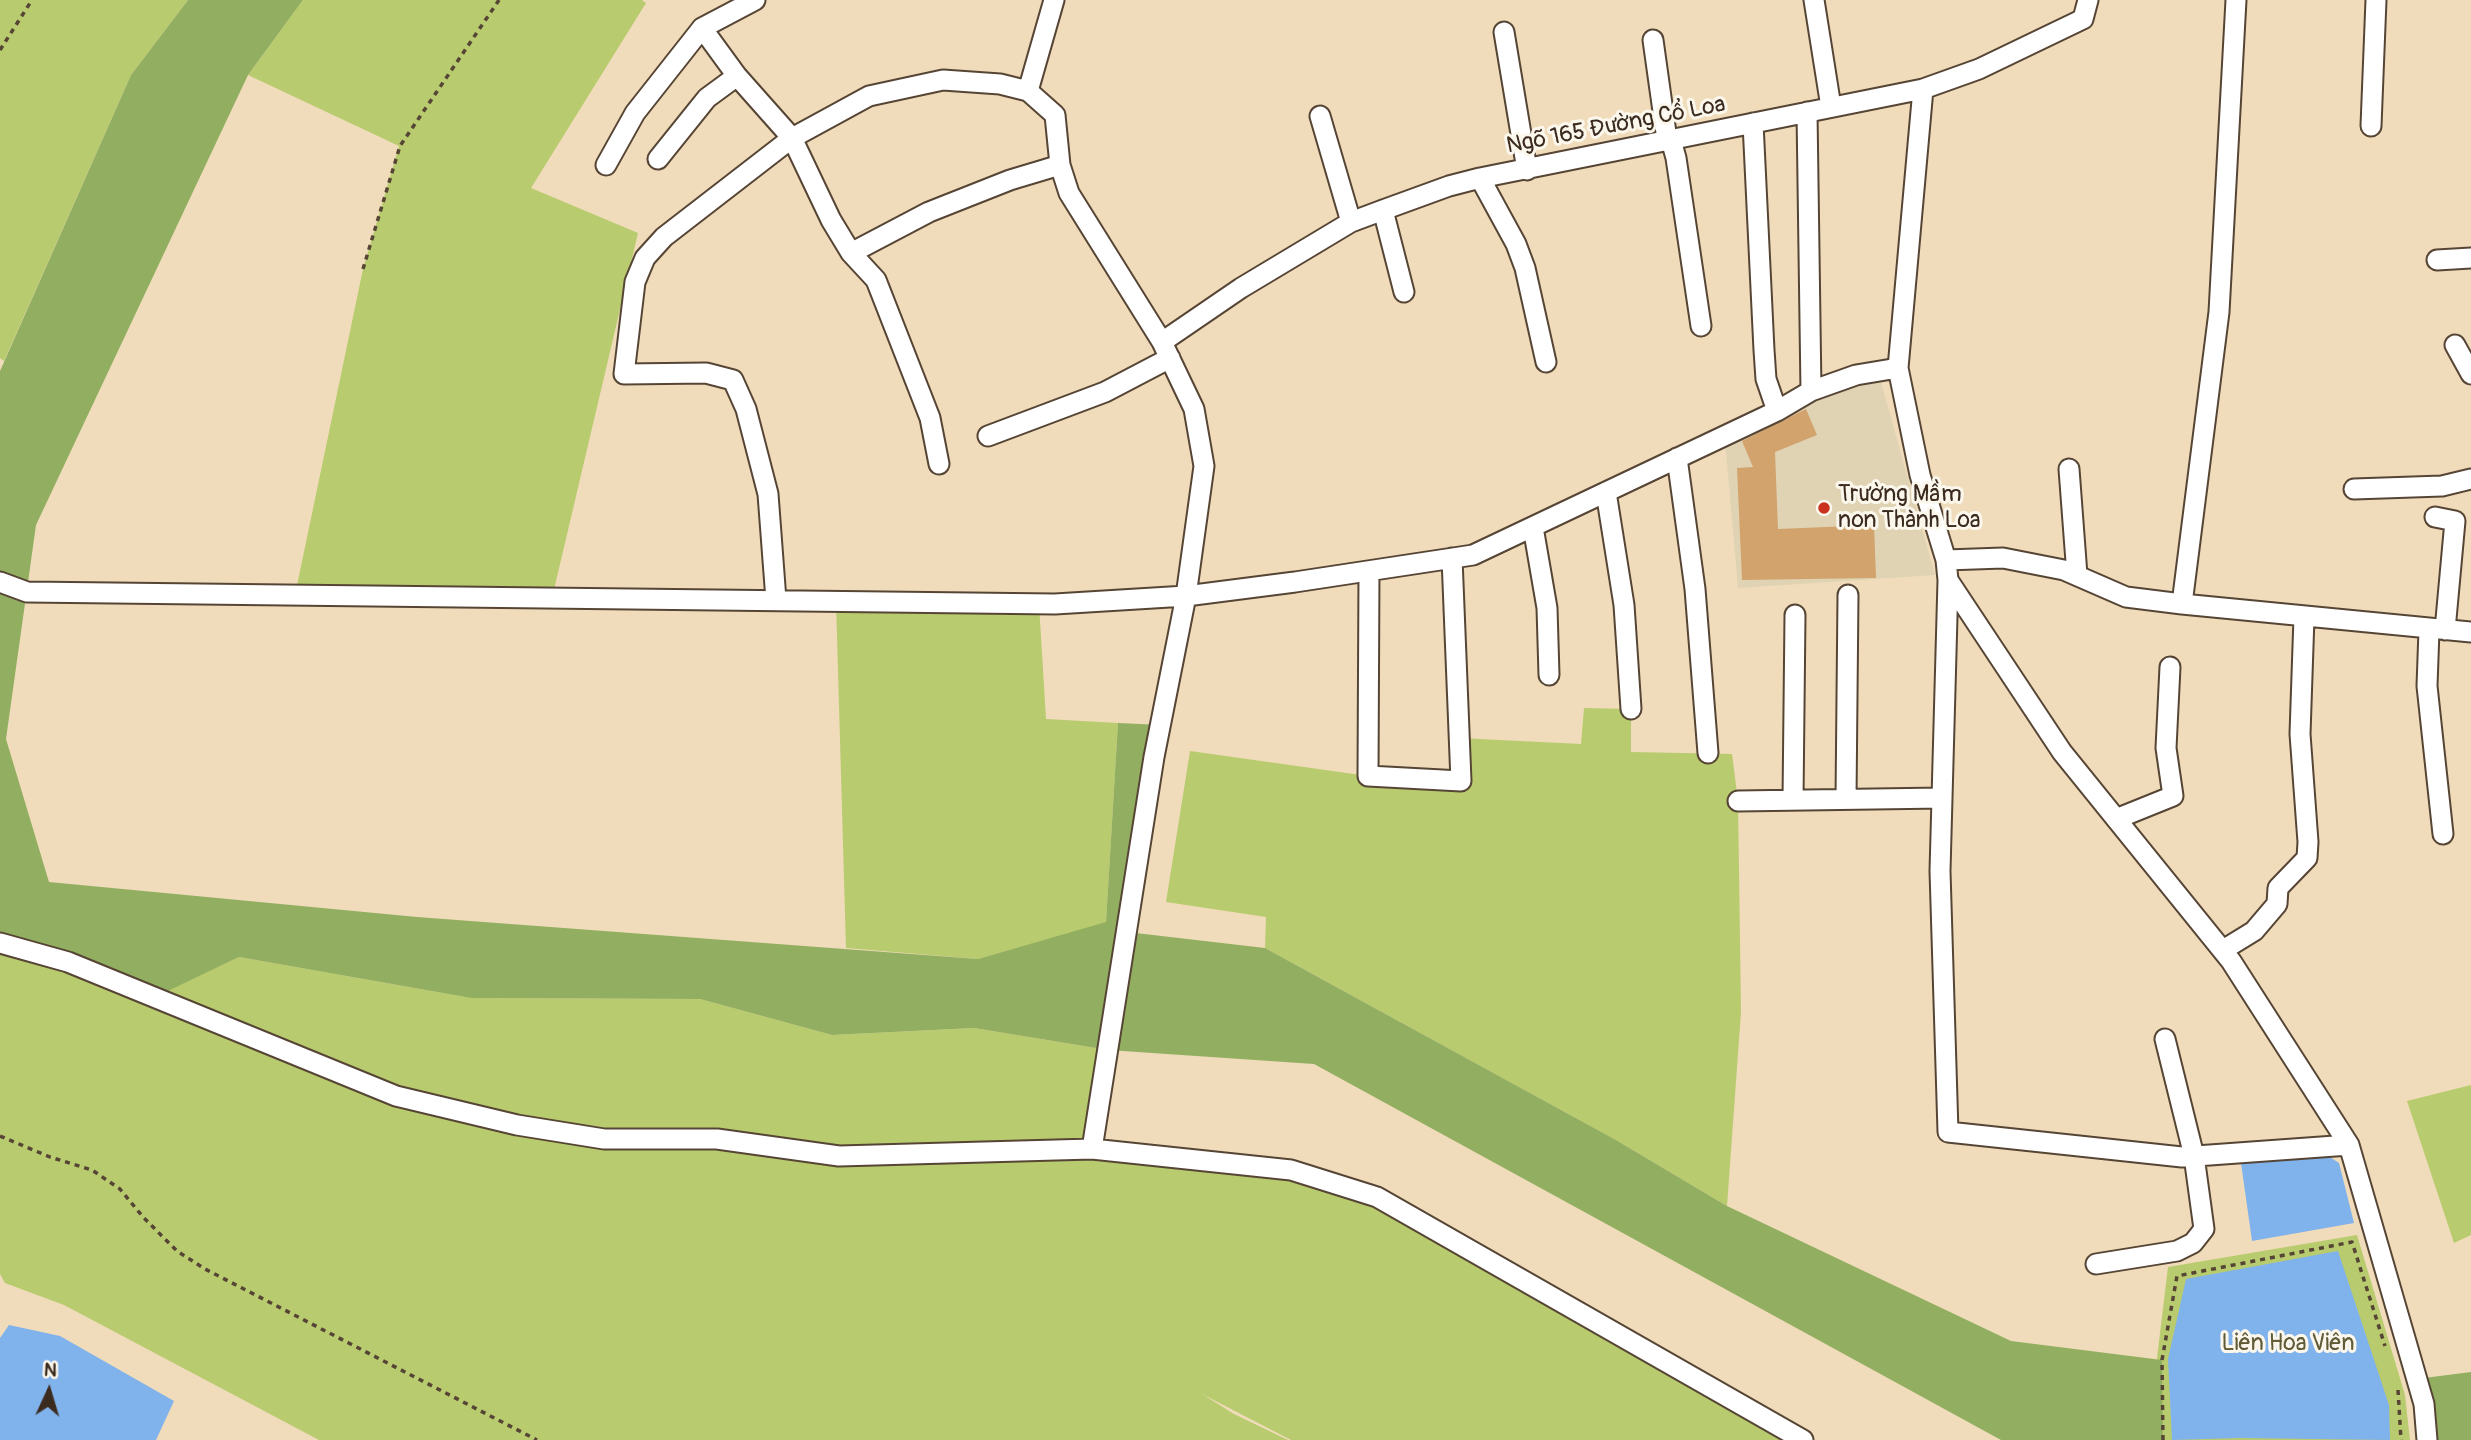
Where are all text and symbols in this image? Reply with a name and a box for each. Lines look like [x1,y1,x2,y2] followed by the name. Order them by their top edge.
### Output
[1504,91,1728,161] street label: Ngõ 165 Đường Cổ Loa
[1838,481,1980,535] place label: Trường Mầm non Thành Loa
[1816,500,1832,516] marker: Trường Mầm non Thành Loa
[2221,1330,2355,1358] park label: Liên Hoa Viên
[14,1356,84,1426] north arrow
[43,1358,58,1382] text: N

